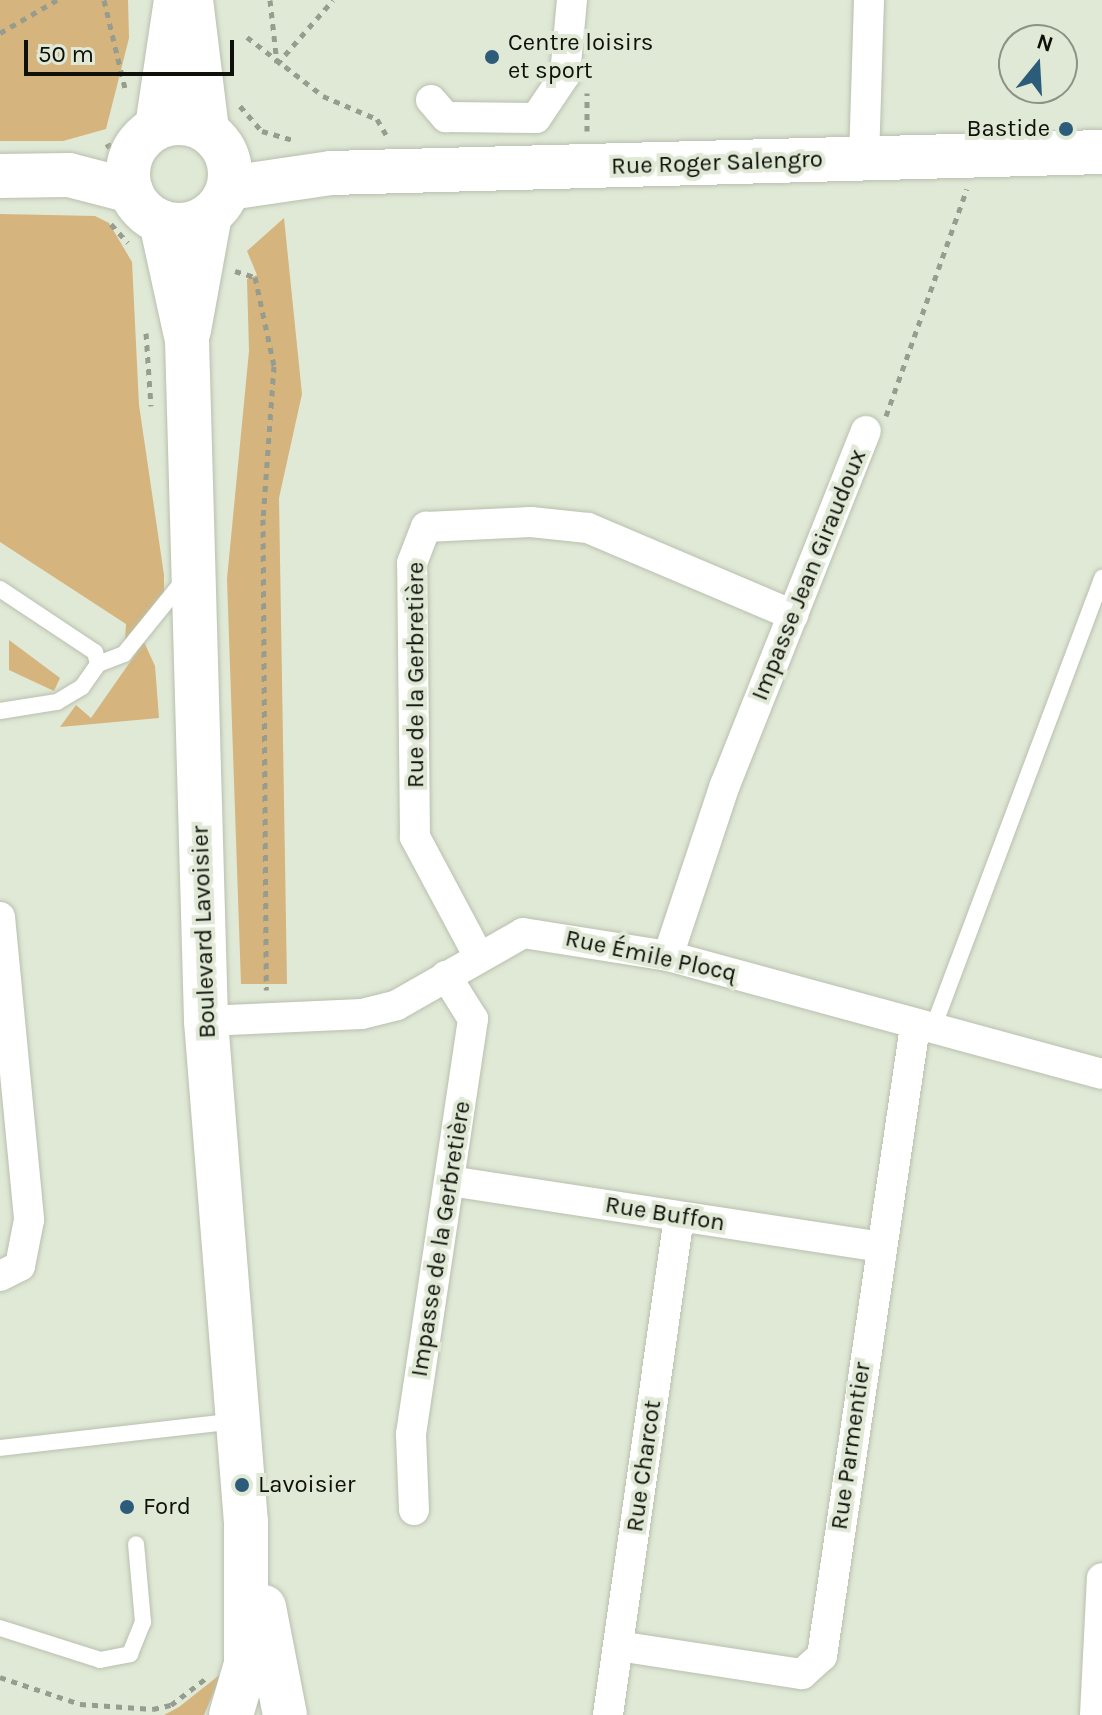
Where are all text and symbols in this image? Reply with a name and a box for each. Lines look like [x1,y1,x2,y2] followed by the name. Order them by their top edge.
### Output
[28,24,238,74] scale bar
[998,24,1078,104] north arrow
[1033,28,1056,58] text: N
[508,29,653,85] place label: Centre loisirs et sport
[38,40,94,68] text: 50 m
[483,48,501,66] marker: Centre loisirs et sport
[967,115,1050,143] place label: Bastide
[1057,120,1075,138] marker: Bastide
[611,145,823,181] street label: Rue Roger Salengro
[745,445,873,705] street label: Impasse Jean Giraudoux
[402,562,430,788] street label: Rue de la Gerbretière
[186,825,222,1039] street label: Boulevard Lavoisier
[563,924,739,988] street label: Rue Émile Plocq
[405,1099,477,1379] street label: Impasse de la Gerbretière
[603,1190,727,1238] street label: Rue Buffon
[825,1360,877,1532] street label: Rue Parmentier
[620,1398,668,1534] street label: Rue Charcot
[258,1471,356,1499] place label: Lavoisier
[233,1476,251,1494] marker: Lavoisier
[143,1493,191,1521] place label: Ford
[118,1498,136,1516] marker: Ford

